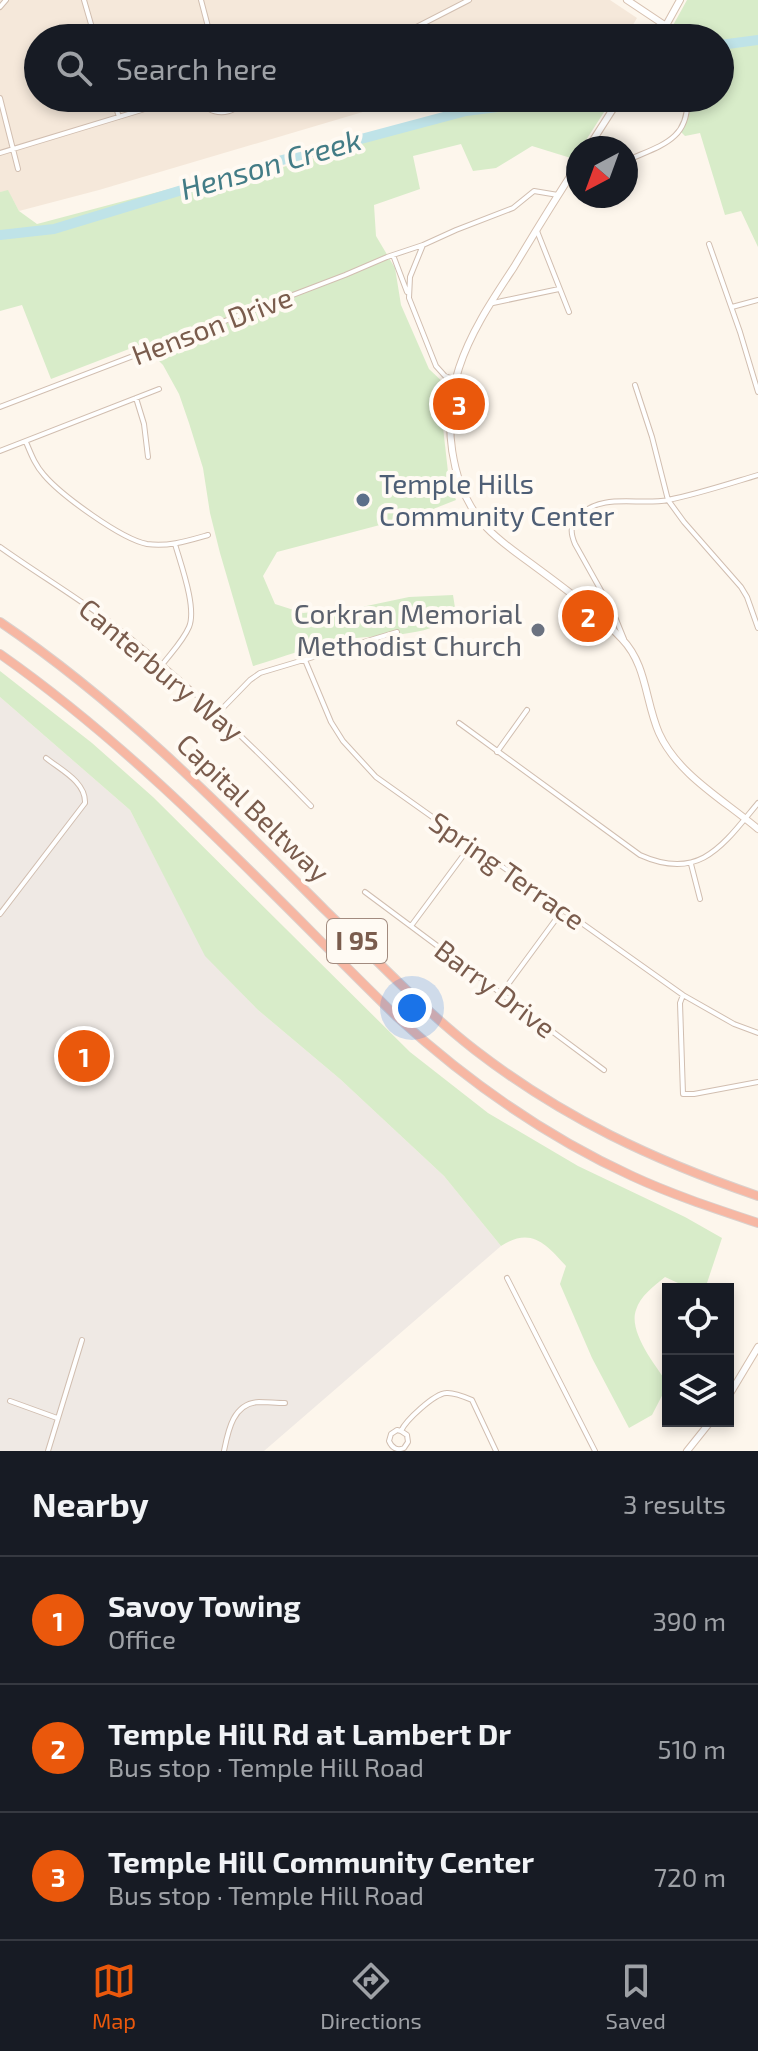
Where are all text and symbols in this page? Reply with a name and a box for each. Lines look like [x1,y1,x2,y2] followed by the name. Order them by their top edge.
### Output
[24,24,734,112] search box
[52,46,96,90] icon: search
[116,50,277,86] text: Search here
[176,120,365,206] water label: Henson Creek
[566,136,638,208] north arrow
[127,279,297,371] street label: Henson Drive
[433,374,485,434] pin: 3
[379,466,614,532] place label: Temple Hills Community Center
[354,491,372,509] marker: Temple Hills Community Center
[562,586,614,646] pin: 2
[73,591,251,748] street label: Canterbury Way
[294,596,523,662] place label: Corkran Memorial Methodist Church
[529,621,547,639] marker: Corkran Memorial Methodist Church
[170,726,337,889] street label: Capital Beltway
[423,804,592,936] street label: Spring Terrace
[327,919,387,963] road number: I 95
[429,932,563,1045] street label: Barry Drive
[392,988,432,1028] your location
[58,1026,110,1086] pin: 1
[662,1283,734,1427] map controls
[662,1283,734,1355] button: locate
[662,1355,734,1427] button: layers
[32,1483,149,1524] text: Nearby
[623,1488,726,1519] text: 3 results
[108,1587,301,1623] text: Savoy Towing
[52,1605,64,1636] text: 1
[652,1605,726,1636] text: 390 m
[108,1623,176,1654] text: Office
[108,1715,511,1751] text: Temple Hill Rd at Lambert Dr
[50,1733,66,1764] text: 2
[657,1733,726,1764] text: 510 m
[108,1751,424,1782] text: Bus stop · Temple Hill Road
[108,1843,534,1879] text: Temple Hill Community Center
[51,1861,65,1892] text: 3
[654,1861,726,1892] text: 720 m
[108,1879,424,1910] text: Bus stop · Temple Hill Road
[92,1959,136,2033] tab: Map
[320,1959,422,2033] tab: Directions
[606,1959,666,2033] tab: Saved

